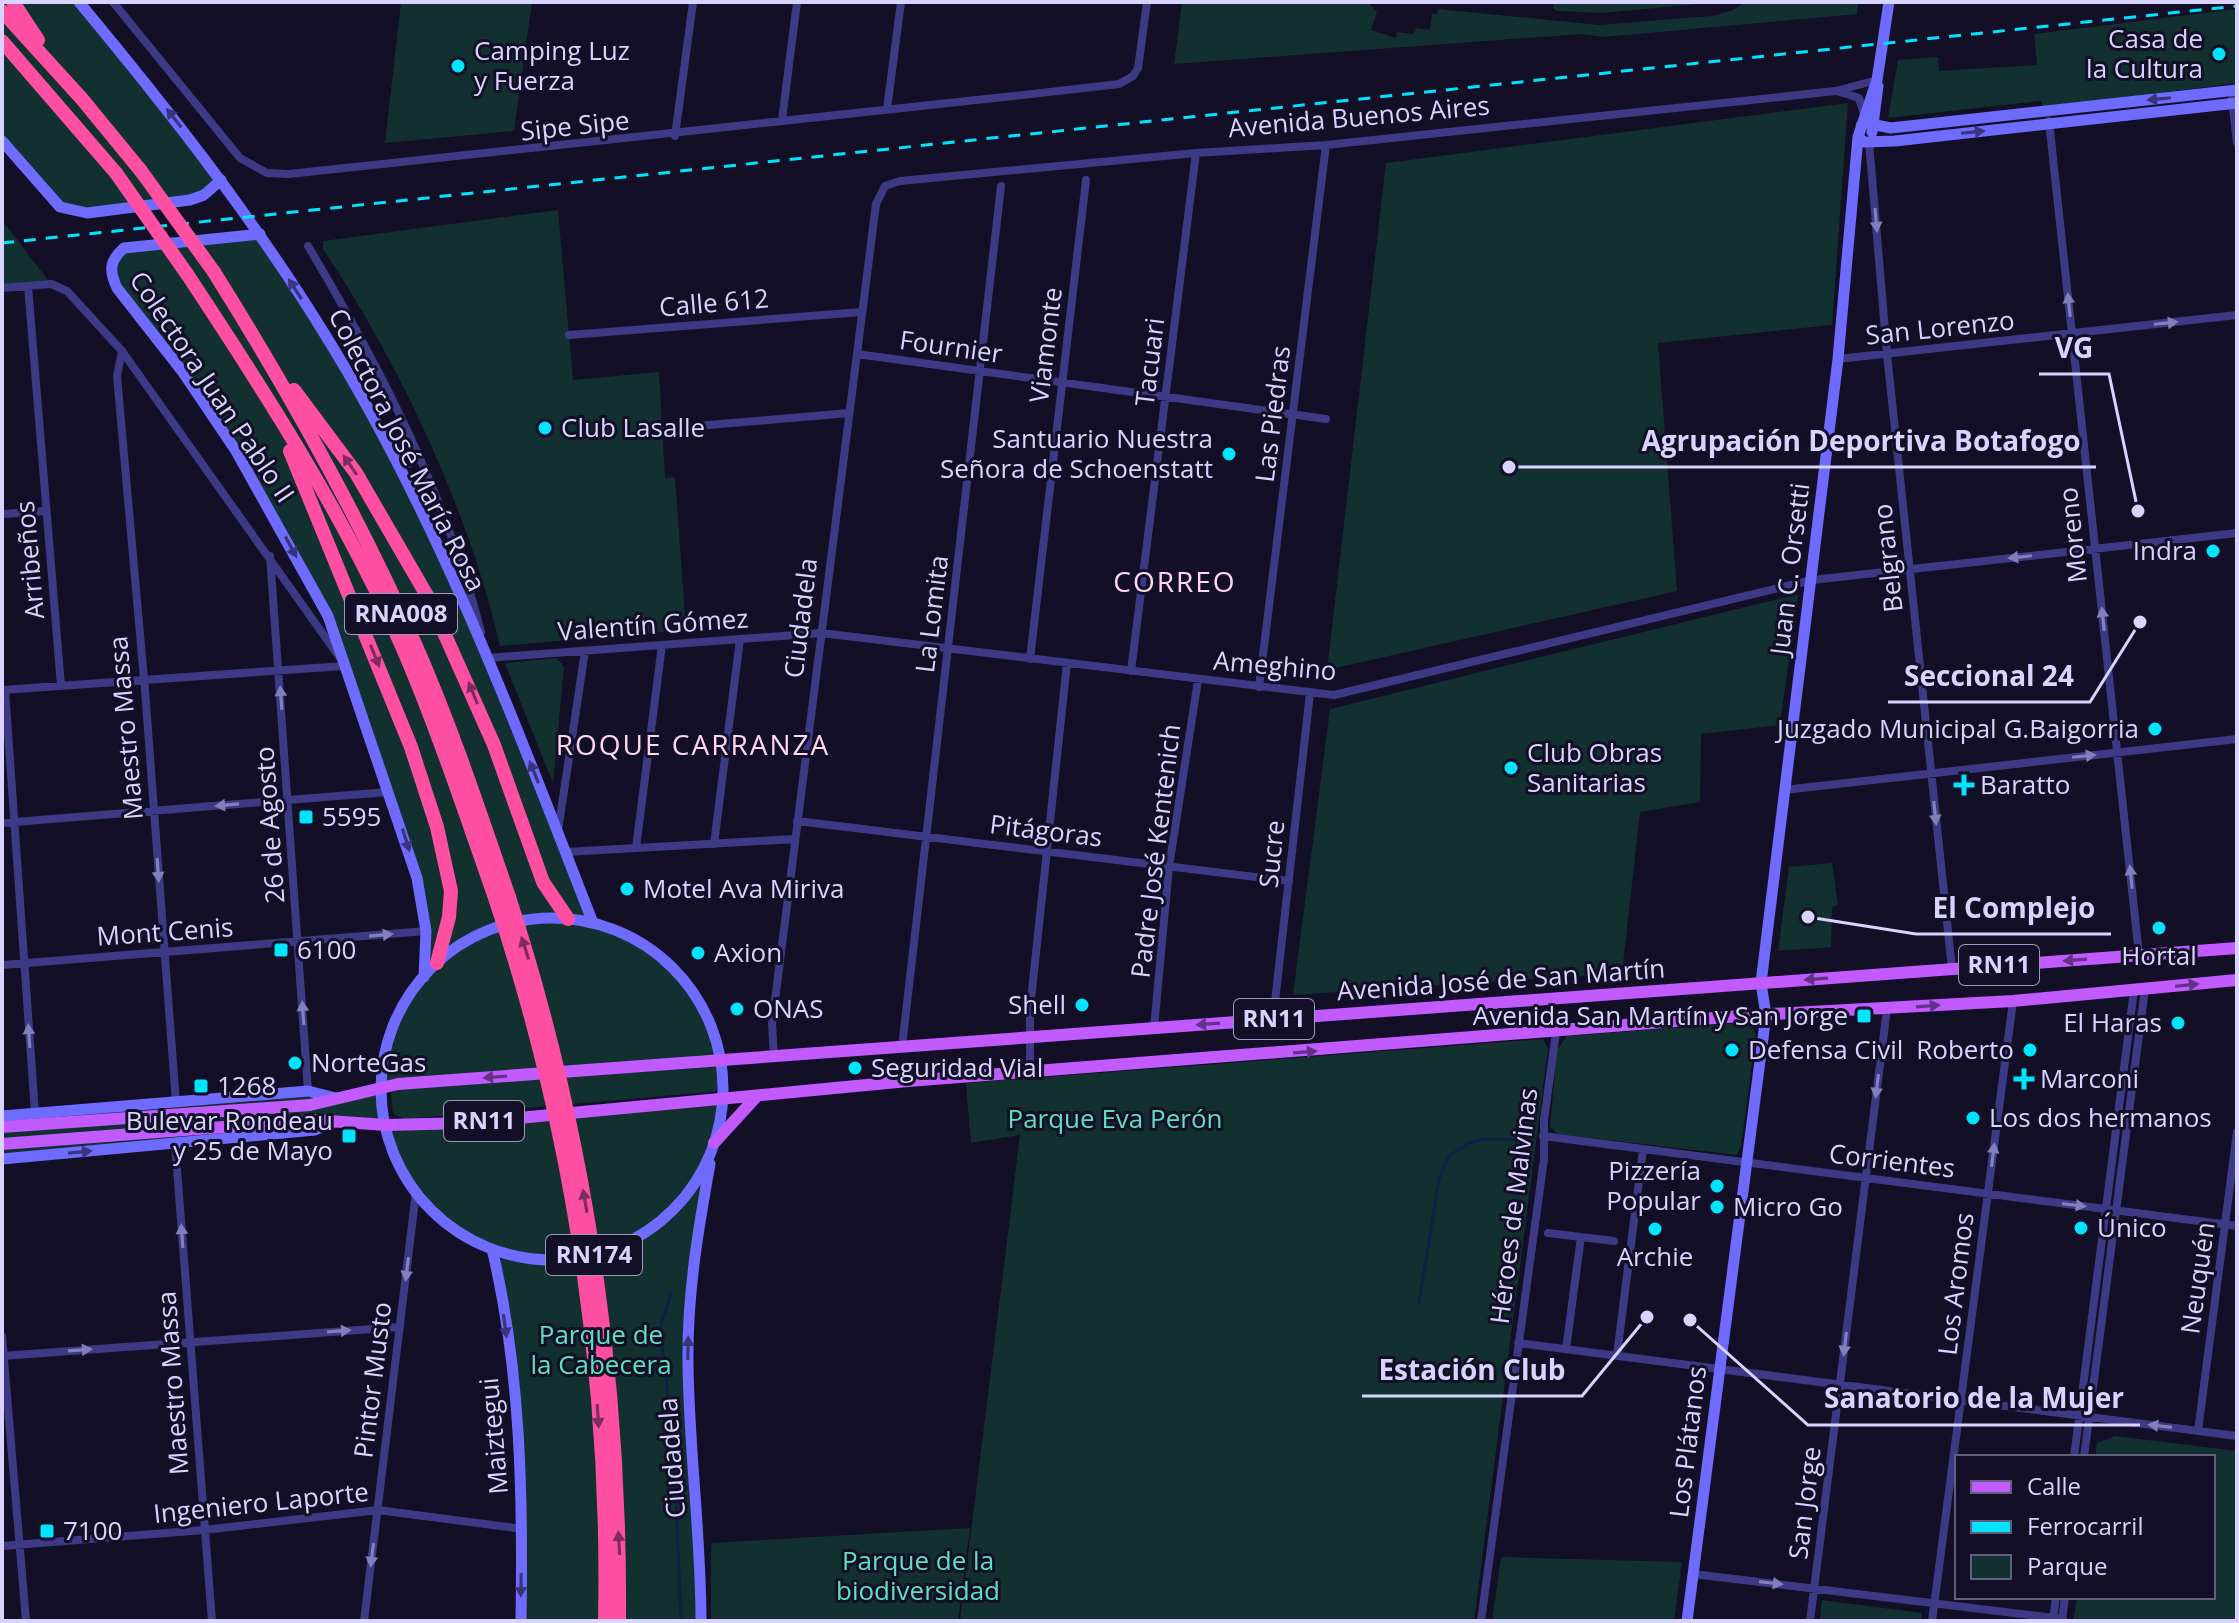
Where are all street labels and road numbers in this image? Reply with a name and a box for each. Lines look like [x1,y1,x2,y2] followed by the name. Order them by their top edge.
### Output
[1227,87,1491,145] street label: Avenida Buenos Aires
[519,101,631,149] street label: Sipe Sipe
[122,264,304,509] street label: Colectora Juan Pablo II
[658,279,770,325] street label: Calle 612
[1020,285,1070,405] street label: Viamonte
[1864,301,2016,353] street label: San Lorenzo
[321,302,495,597] street label: Colectora José María Rosa
[1126,316,1172,408] street label: Tacuari
[897,321,1005,371] street label: Fournier
[1246,344,1298,484] street label: Las Piedras
[1760,481,1817,660] street label: Juan C. Orsetti
[2049,486,2095,585] street label: Moreno
[6,499,52,621] street label: Arribeños
[1863,502,1911,614] street label: Belgrano
[906,553,956,675] street label: La Lomita
[775,556,825,680] street label: Ciudadela
[345,594,457,634] road number: RNA008
[556,599,749,649] street label: Valentín Gómez
[99,635,151,821] street label: Maestro Massa
[1212,642,1338,688] street label: Ameghino
[1122,722,1188,980] street label: Padre José Kentenich
[246,745,292,905] street label: 26 de Agosto
[988,805,1104,855] street label: Pitágoras
[1250,818,1292,890] street label: Sucre
[95,908,234,954] street label: Mont Cenis
[1959,945,2039,985] road number: RN11
[1336,950,1666,1008] street label: Avenida José de San Martín
[1234,999,1314,1039] road number: RN11
[1481,1086,1545,1326] street label: Héroes de Malvinas
[444,1101,524,1141] road number: RN11
[1827,1134,1957,1186] street label: Corrientes
[1928,1211,1982,1357] street label: Los Aromos
[2171,1220,2223,1336] street label: Neuquén
[546,1235,642,1275] road number: RN174
[148,1290,196,1476] street label: Maestro Massa
[345,1300,399,1460] street label: Pintor Musto
[1660,1364,1714,1520] street label: Los Plátanos
[470,1376,516,1496] street label: Maiztegui
[649,1397,693,1520] street label: Ciudadela
[1779,1444,1829,1561] street label: San Jorge
[152,1473,370,1531] street label: Ingeniero Laporte

